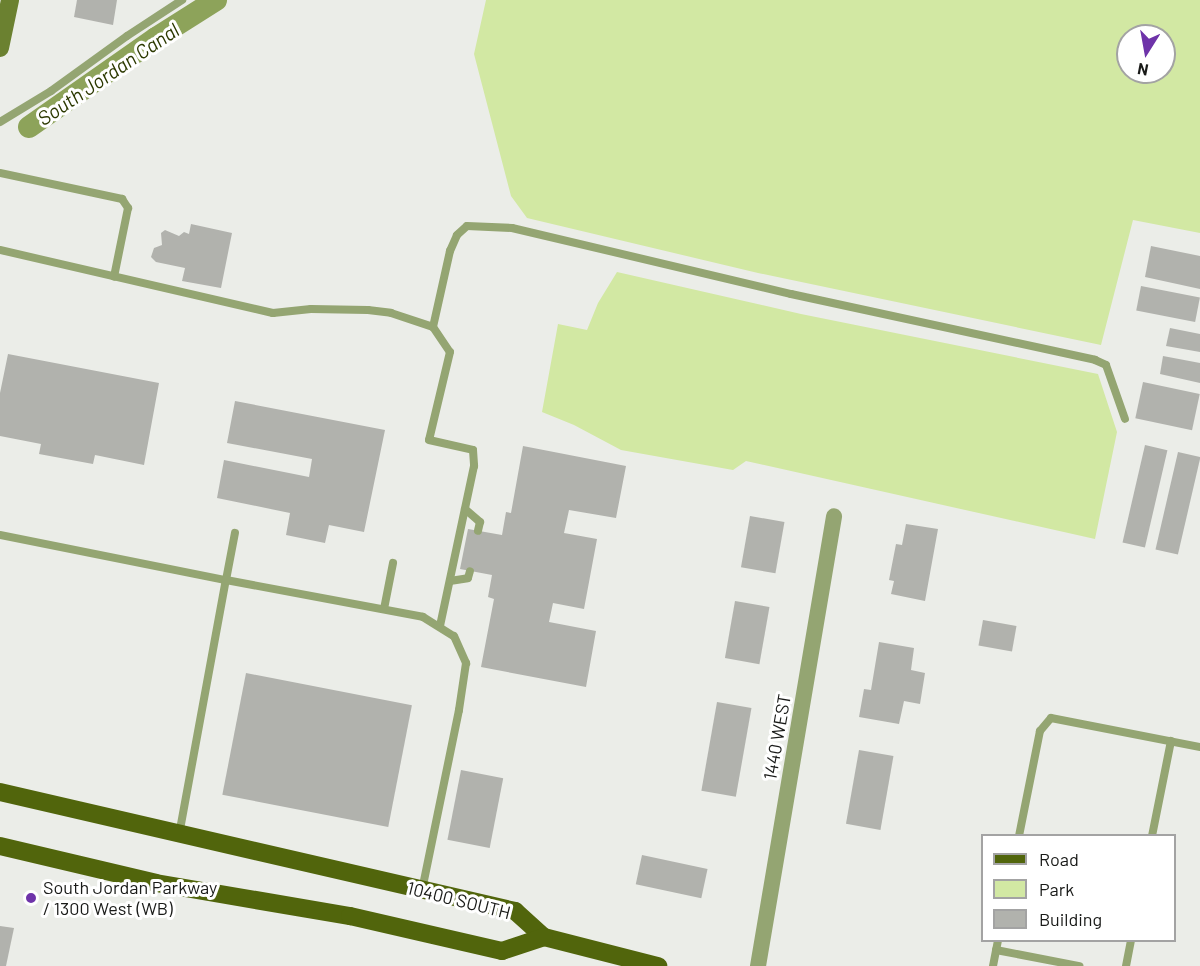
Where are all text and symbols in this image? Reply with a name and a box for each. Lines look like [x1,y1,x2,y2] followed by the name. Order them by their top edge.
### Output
[33,18,183,130] water label: South Jordan Canal
[1116,24,1176,84] north arrow
[1136,60,1150,81] text: N
[759,692,795,782] street label: 1440 WEST
[981,834,1176,942] legend
[1039,848,1079,870] text: Road
[43,877,217,920] place label: South Jordan Parkway / 1300 West (WB)
[405,877,513,923] street label: 10400 SOUTH
[1039,878,1074,900] text: Park
[24,891,38,905] marker: South Jordan Parkway / 1300 West (WB)
[1039,908,1102,930] text: Building

